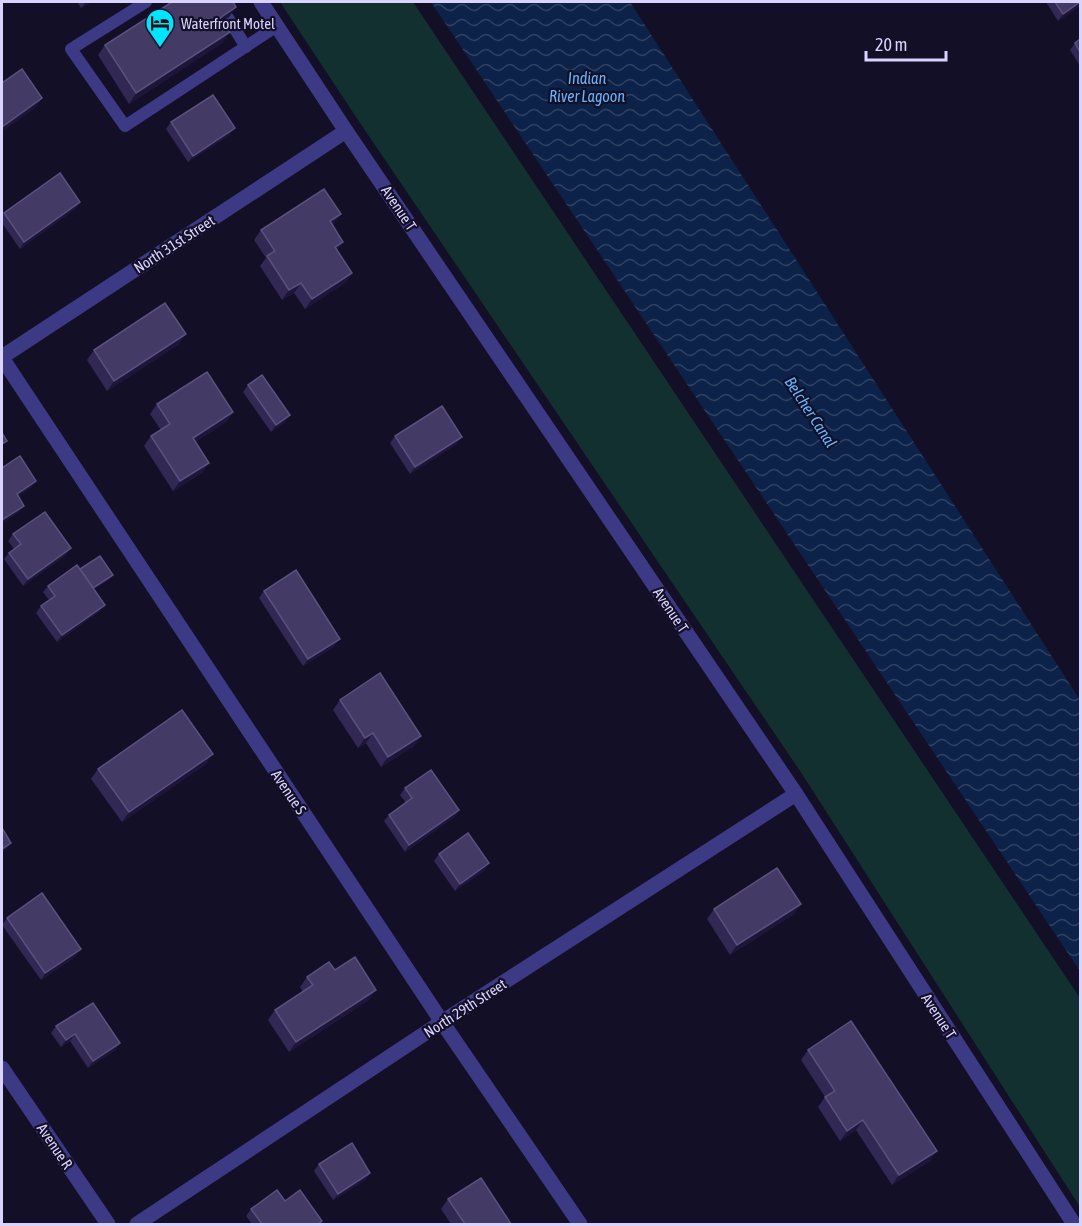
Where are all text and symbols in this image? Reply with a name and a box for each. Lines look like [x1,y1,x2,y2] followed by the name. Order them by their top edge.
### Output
[144,7,176,49] hotel icon: Waterfront Motel
[181,15,275,32] place label: Waterfront Motel
[866,24,946,62] scale bar
[875,34,907,55] text: 20 m
[549,69,625,106] water label: Indian River Lagoon
[378,182,420,234] street label: Avenue T
[131,212,217,276] street label: North 31st Street
[781,373,841,451] water label: Belcher Canal
[650,584,692,636] street label: Avenue T
[268,767,310,817] street label: Avenue S
[421,975,509,1041] street label: North 29th Street
[918,990,960,1042] street label: Avenue T
[34,1120,77,1172] street label: Avenue R

